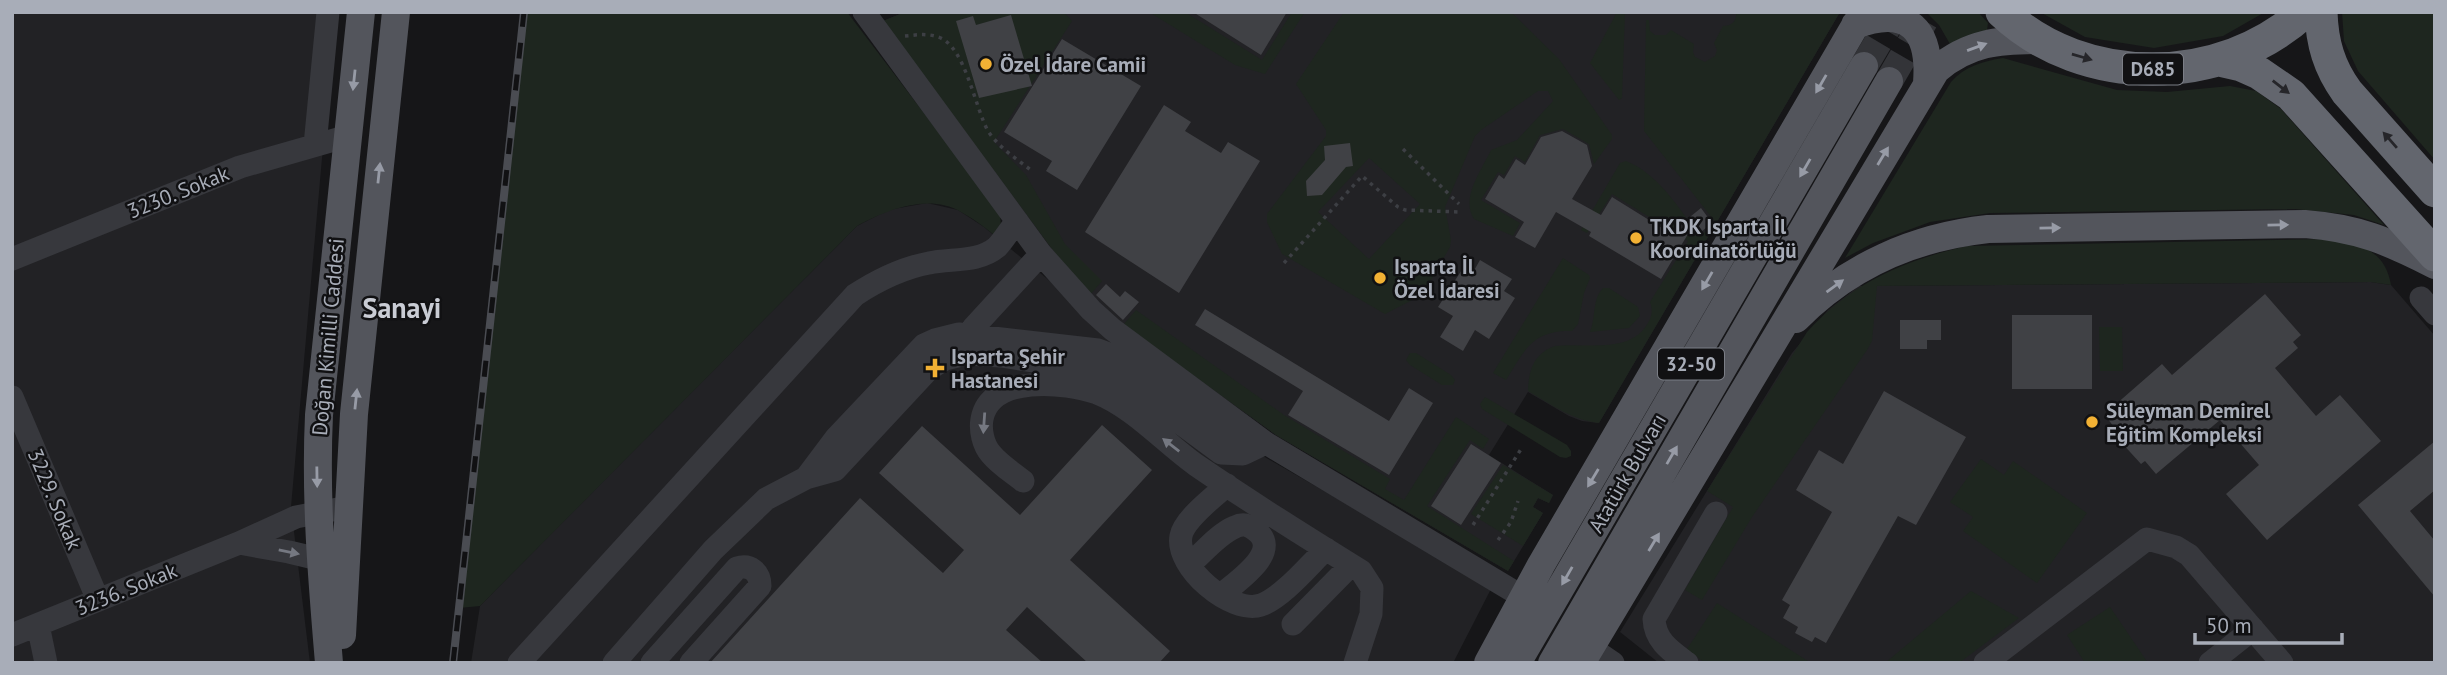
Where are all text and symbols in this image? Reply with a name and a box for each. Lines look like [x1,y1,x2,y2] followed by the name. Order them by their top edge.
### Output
[1967,41,1988,52] one-way arrow
[1000,51,1146,78] place label: Özel İdare Camii
[2072,53,2093,63] one-way arrow
[2123,54,2183,85] road number: D685
[978,56,994,72] marker: Özel İdare Camii
[348,69,359,91] one-way arrow
[1815,75,1827,94] one-way arrow
[2271,80,2289,95] one-way arrow
[2382,132,2398,149] one-way arrow
[1877,147,1889,166] one-way arrow
[1799,158,1811,177] one-way arrow
[123,159,233,225] street label: 3230. Sokak
[374,161,385,183] one-way arrow
[1650,213,1797,264] place label: TKDK Isparta İl Koordinatörlüğü
[2267,219,2289,231] one-way arrow
[2039,223,2061,234] one-way arrow
[1628,230,1644,246] marker: TKDK Isparta İl Koordinatörlüğü
[306,237,350,437] street label: Doğan Kimilli Caddesi
[1394,253,1500,304] place label: Isparta İl Özel İdaresi
[1372,270,1388,286] marker: Isparta İl Özel İdaresi
[1701,271,1713,291] one-way arrow
[1826,279,1844,293] one-way arrow
[363,289,441,326] district label: Sanayi
[951,343,1066,394] place label: Isparta Şehir Hastanesi
[1658,348,1724,380] road number: 32-50
[925,358,945,378] marker: Isparta Şehir Hastanesi
[350,388,361,410] one-way arrow
[2106,397,2271,448] place label: Süleyman Demirel Eğitim Kompleksi
[1582,409,1672,537] street label: Atatürk Bulvarı
[978,412,989,434] one-way arrow
[2084,414,2100,430] marker: Süleyman Demirel Eğitim Kompleksi
[1163,438,1181,453] one-way arrow
[22,444,88,554] street label: 3229. Sokak
[1666,446,1678,465] one-way arrow
[311,467,323,489] one-way arrow
[1587,468,1599,487] one-way arrow
[1648,532,1661,551] one-way arrow
[278,547,300,558] one-way arrow
[71,556,181,622] street label: 3236. Sokak
[1561,566,1574,585] one-way arrow
[2195,602,2342,646] scale bar
[2206,612,2252,639] text: 50 m

